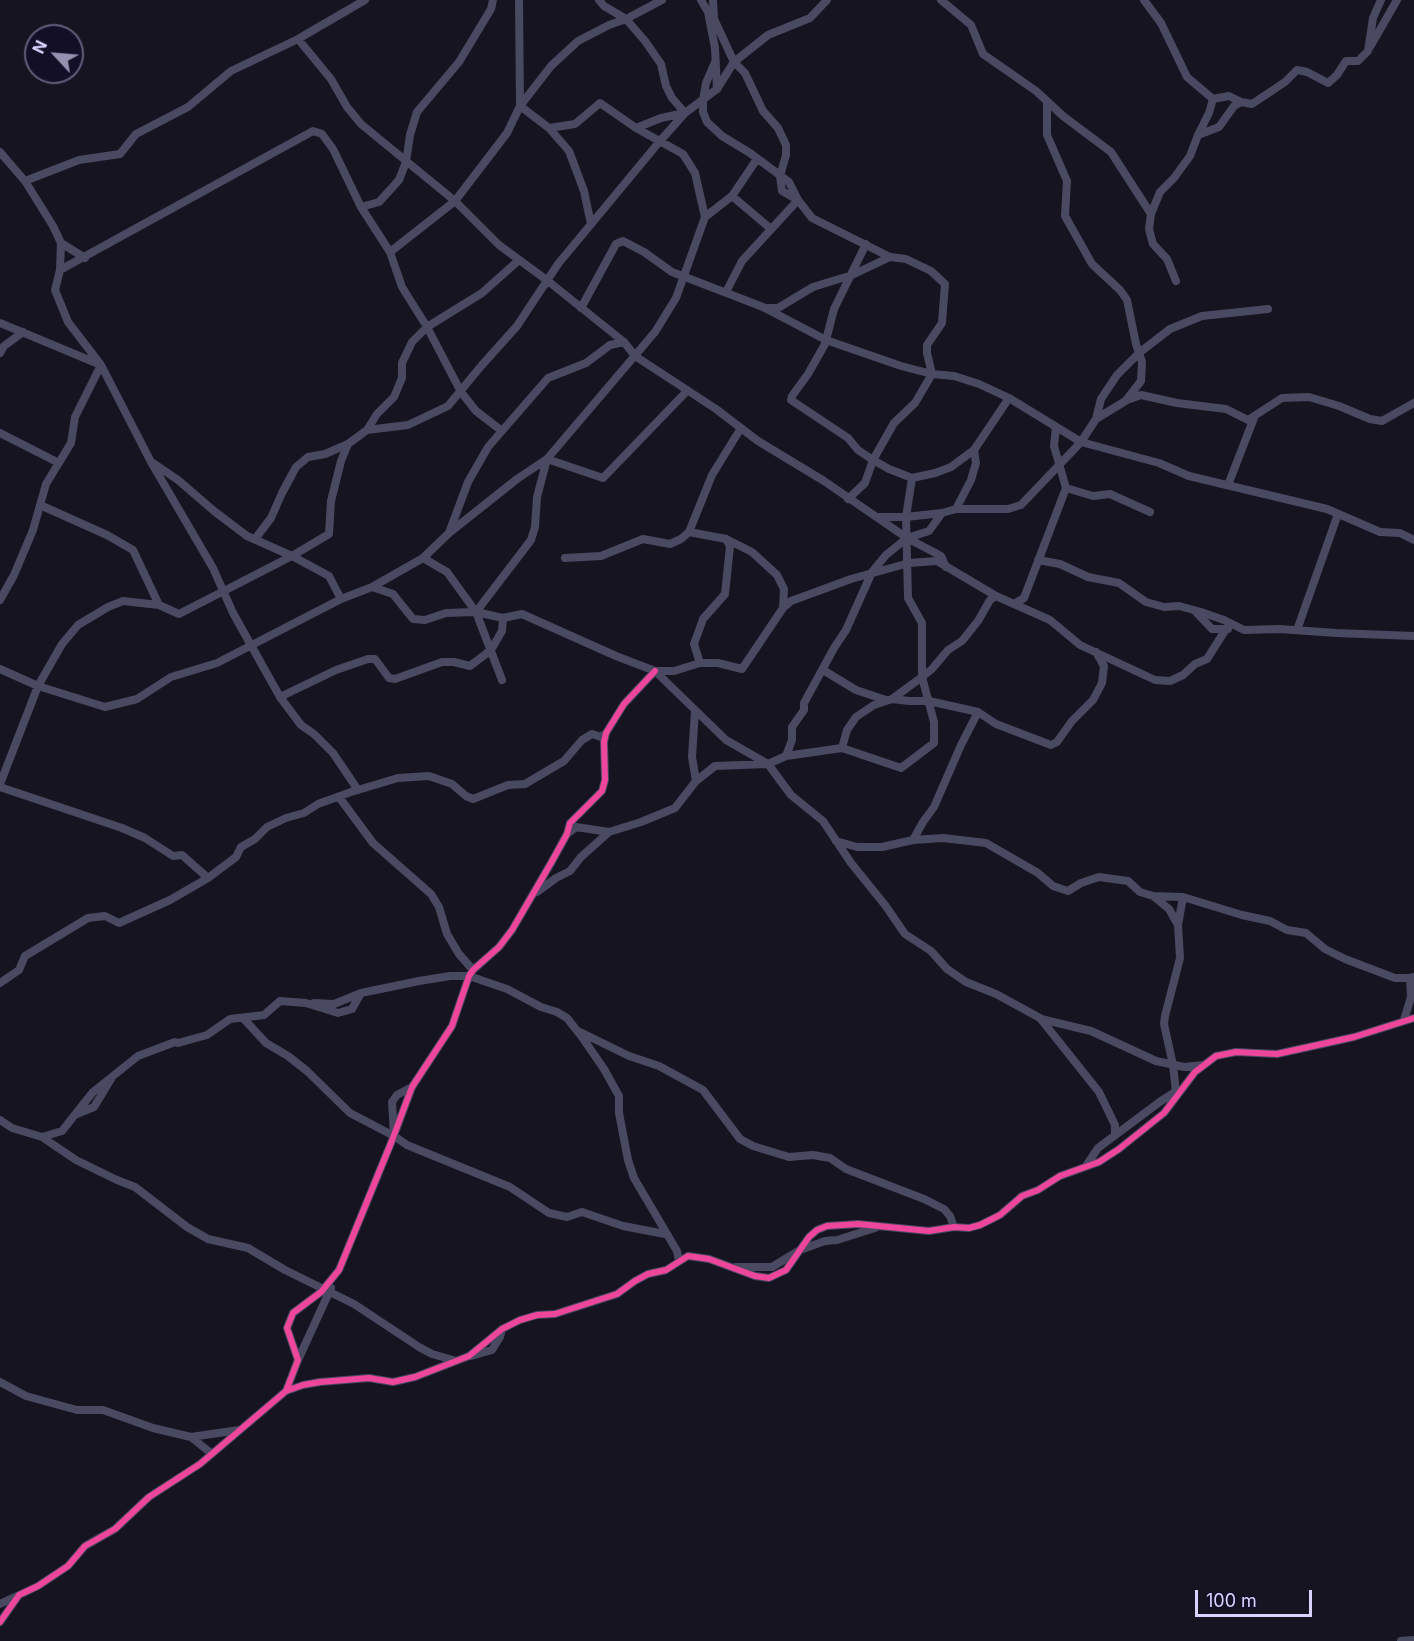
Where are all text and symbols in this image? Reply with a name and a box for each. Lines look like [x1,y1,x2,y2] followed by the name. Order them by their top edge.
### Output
[24,24,84,84] north arrow
[28,37,51,57] text: N
[1198,1578,1315,1616] scale bar
[1206,1590,1257,1611] text: 100 m

